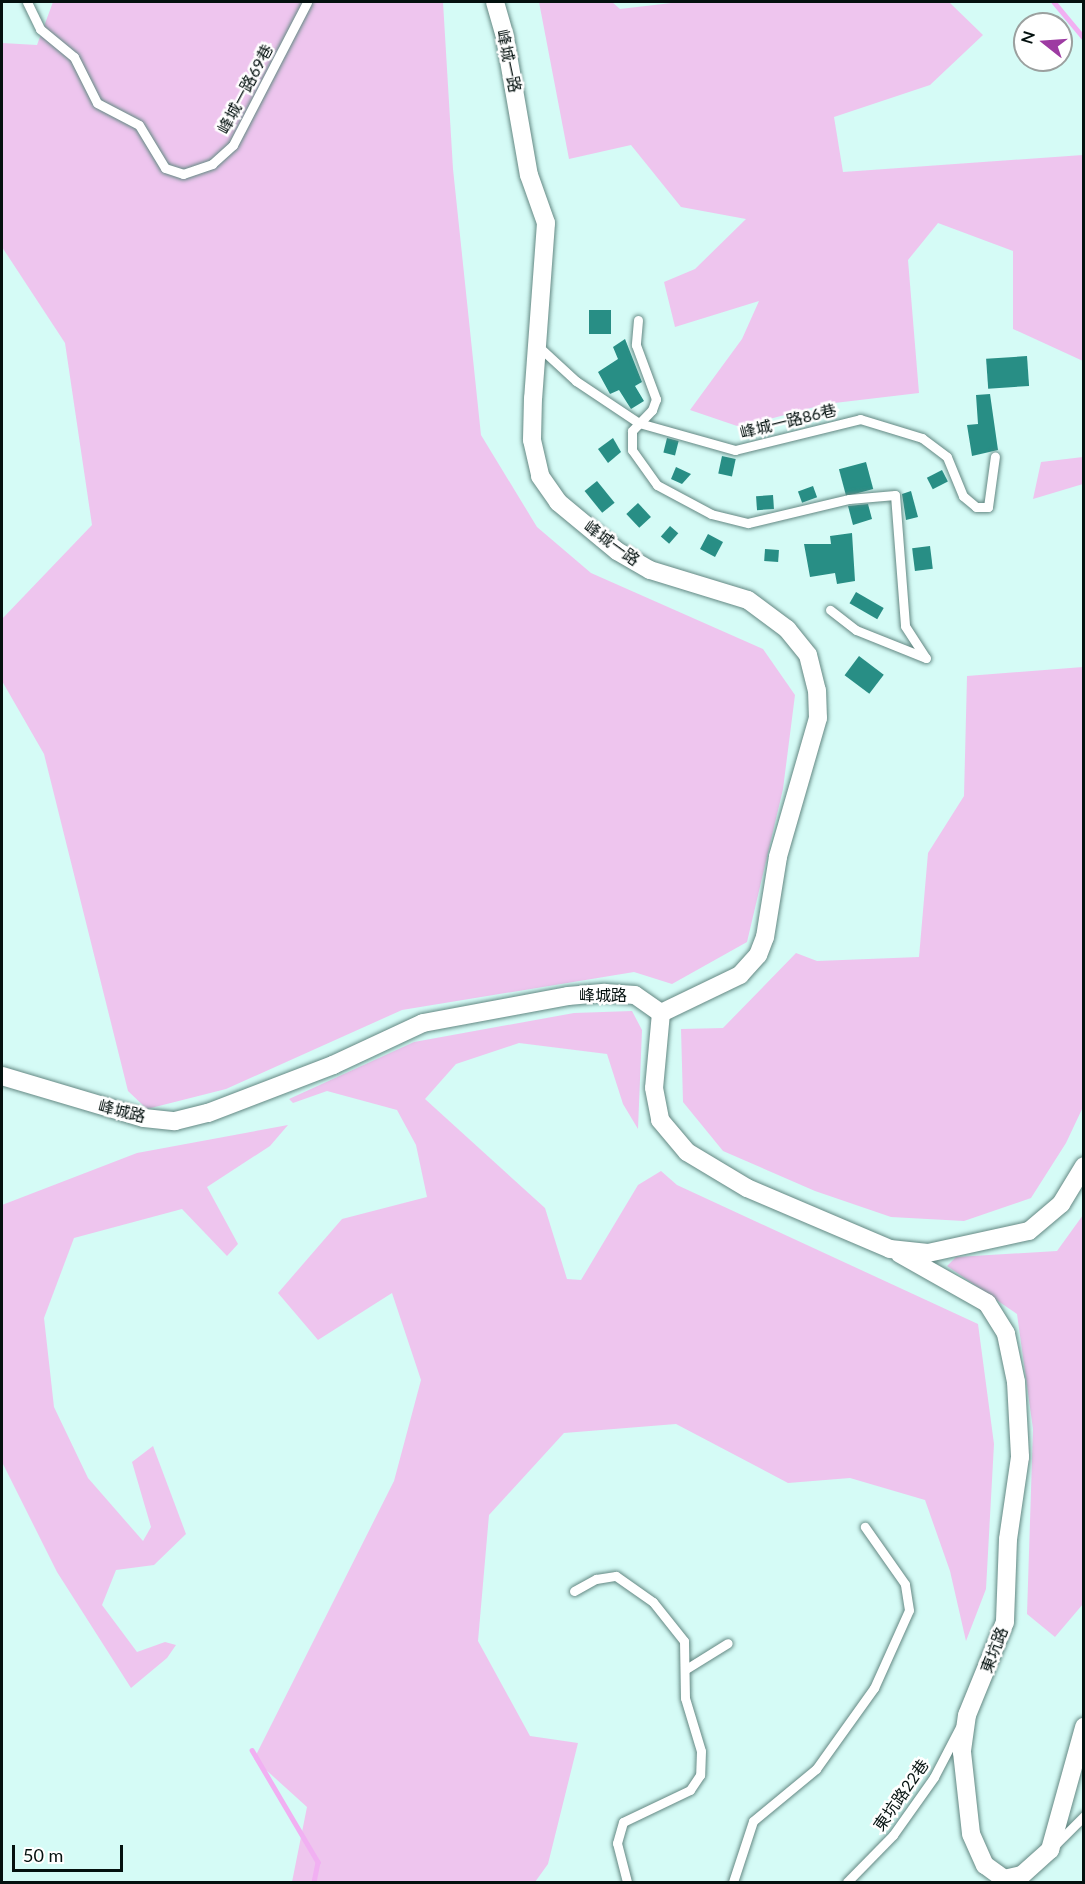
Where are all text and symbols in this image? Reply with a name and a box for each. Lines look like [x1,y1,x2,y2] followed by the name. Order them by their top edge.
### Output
[1013,12,1073,72] north arrow
[493,28,525,94] street label: 峰城一路
[1016,29,1038,46] text: N
[213,41,277,137] street label: 峰城一路69巷
[738,400,838,442] street label: 峰城一路86巷
[580,516,644,570] street label: 峰城一路
[579,985,627,1005] street label: 峰城路
[96,1096,148,1126] street label: 峰城路
[976,1624,1012,1676] street label: 東坑路
[869,1756,933,1834] street label: 東坑路22巷
[15,1833,126,1871] scale bar
[23,1844,63,1866] text: 50 m

